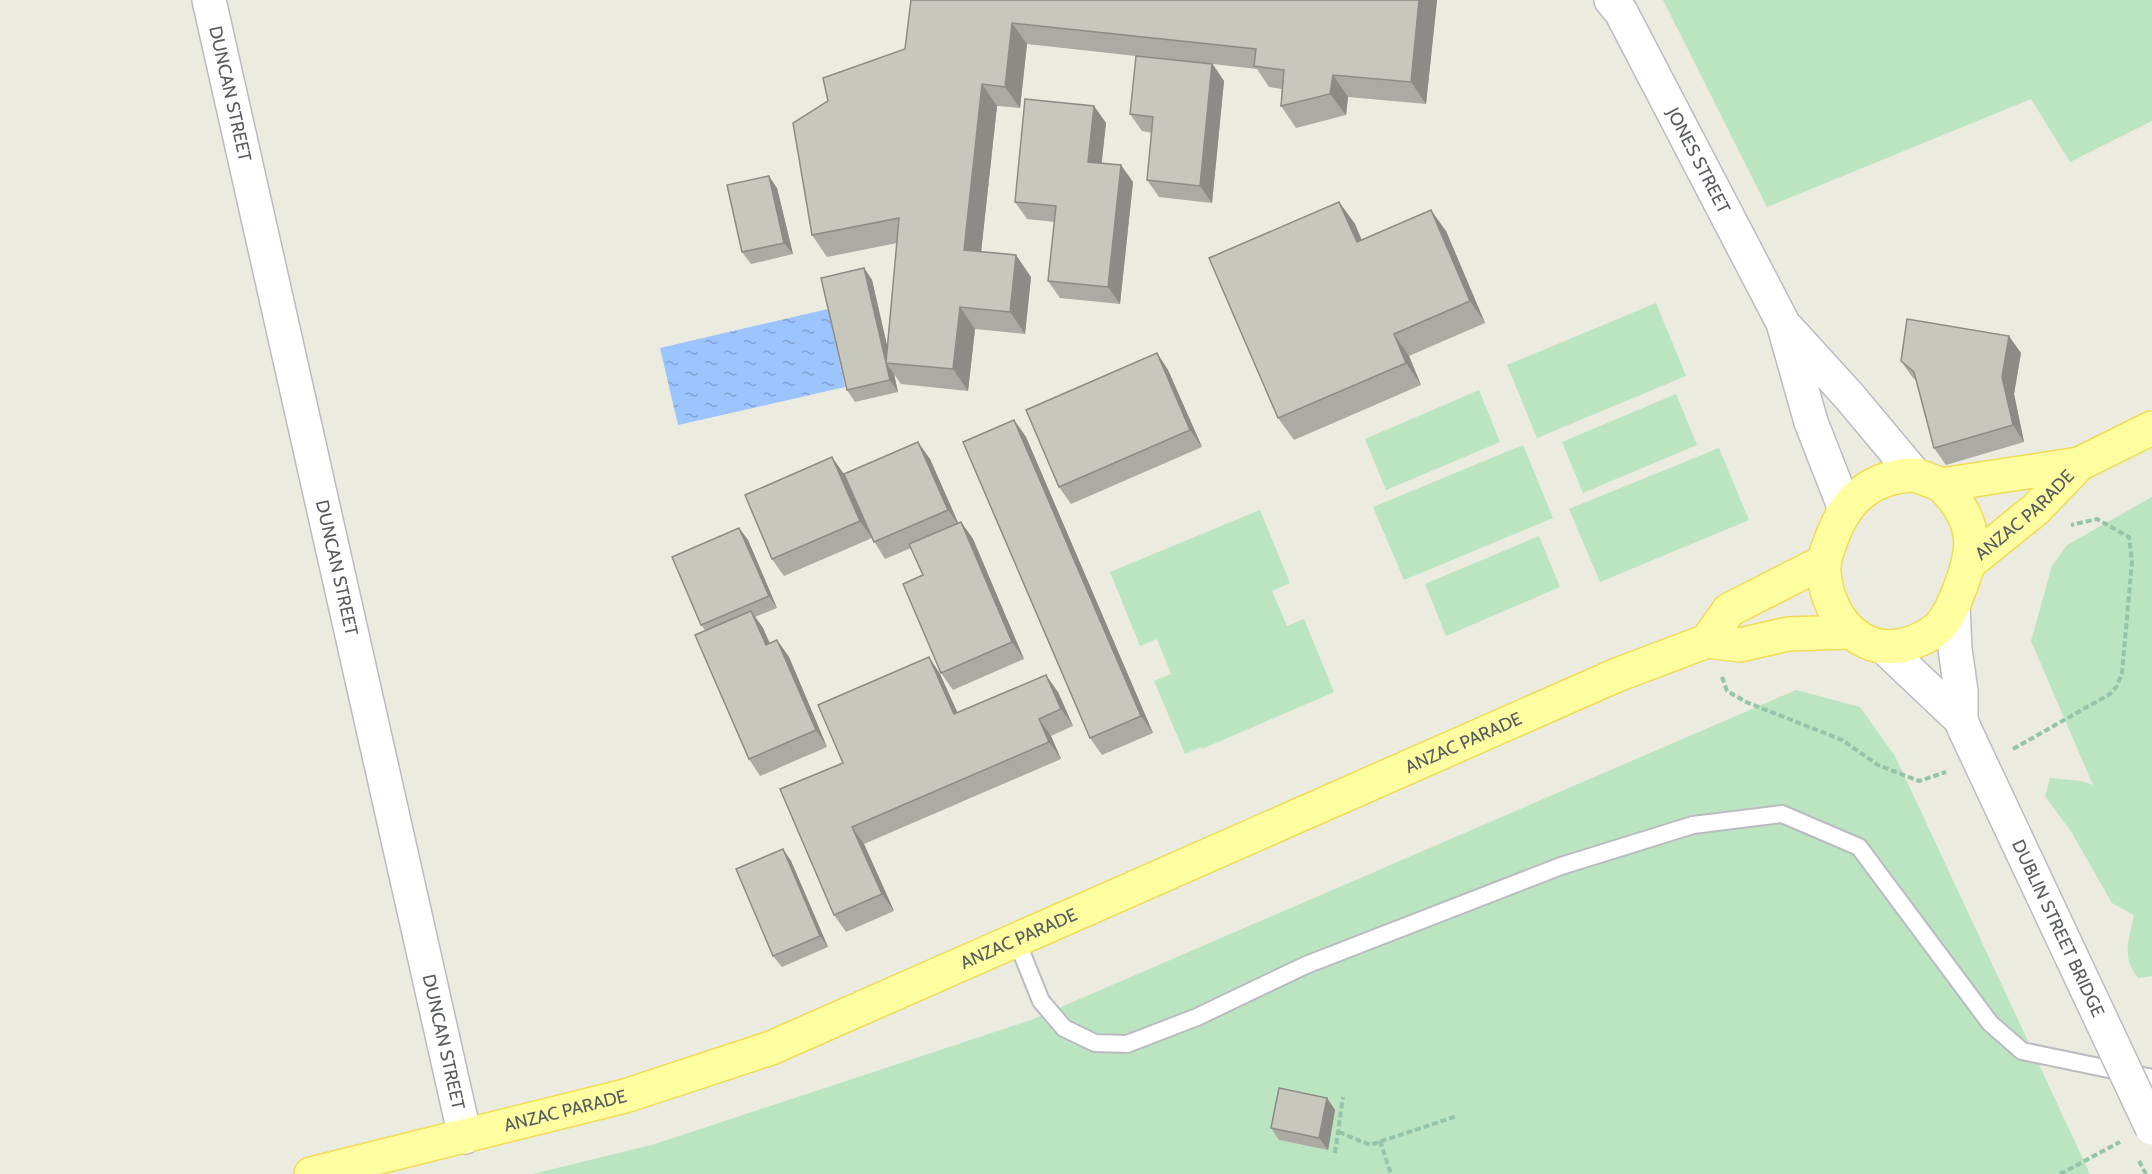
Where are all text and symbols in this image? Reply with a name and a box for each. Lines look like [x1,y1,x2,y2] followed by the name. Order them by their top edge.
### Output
[204,24,256,164] street label: DUNCAN STREET
[1661,103,1735,217] street label: JONES STREET
[1971,465,2079,565] street label: ANZAC PARADE
[311,498,363,638] street label: DUNCAN STREET
[1402,707,1525,778] street label: ANZAC PARADE
[2007,836,2109,1020] street label: DUBLIN STREET BRIDGE
[957,903,1081,974] street label: ANZAC PARADE
[418,972,470,1112] street label: DUNCAN STREET
[502,1085,629,1137] street label: ANZAC PARADE

